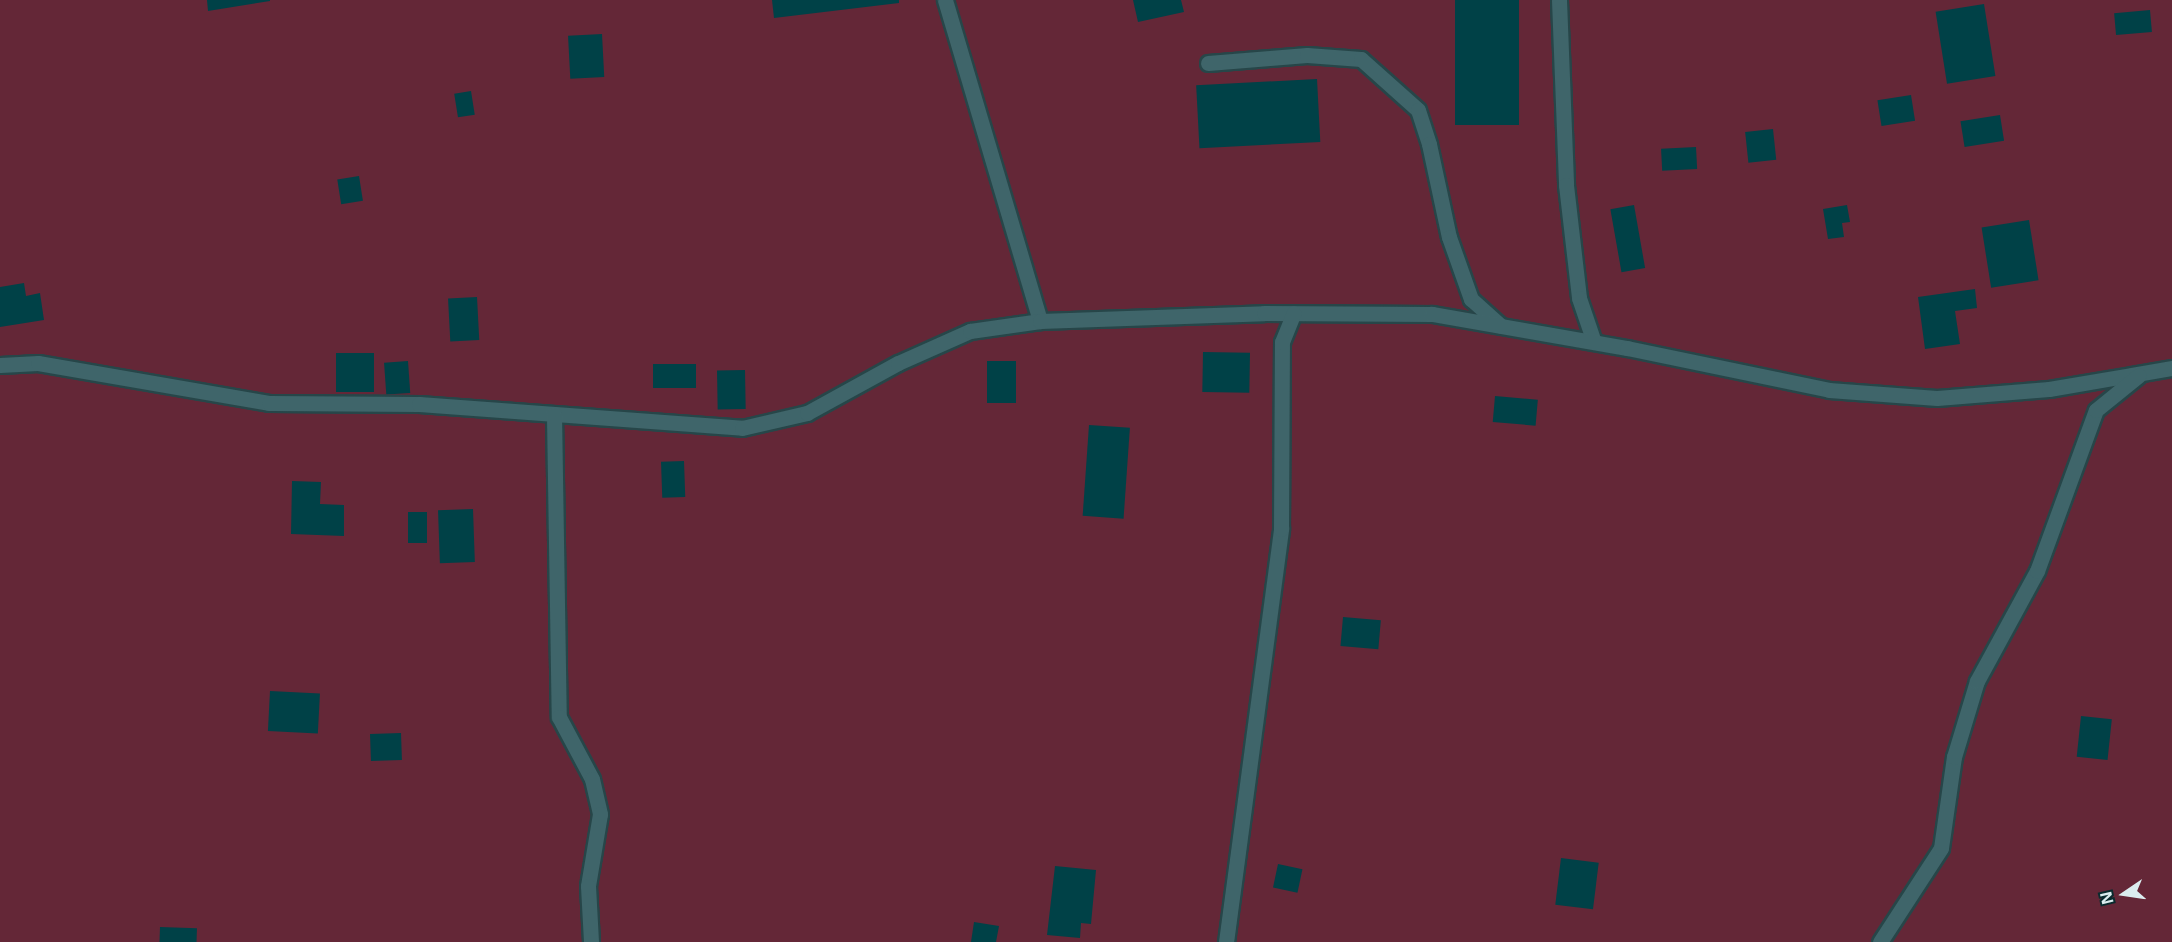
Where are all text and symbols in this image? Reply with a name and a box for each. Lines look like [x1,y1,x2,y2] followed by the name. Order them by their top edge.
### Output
[2094,864,2154,924] north arrow
[2094,889,2119,907] text: N

